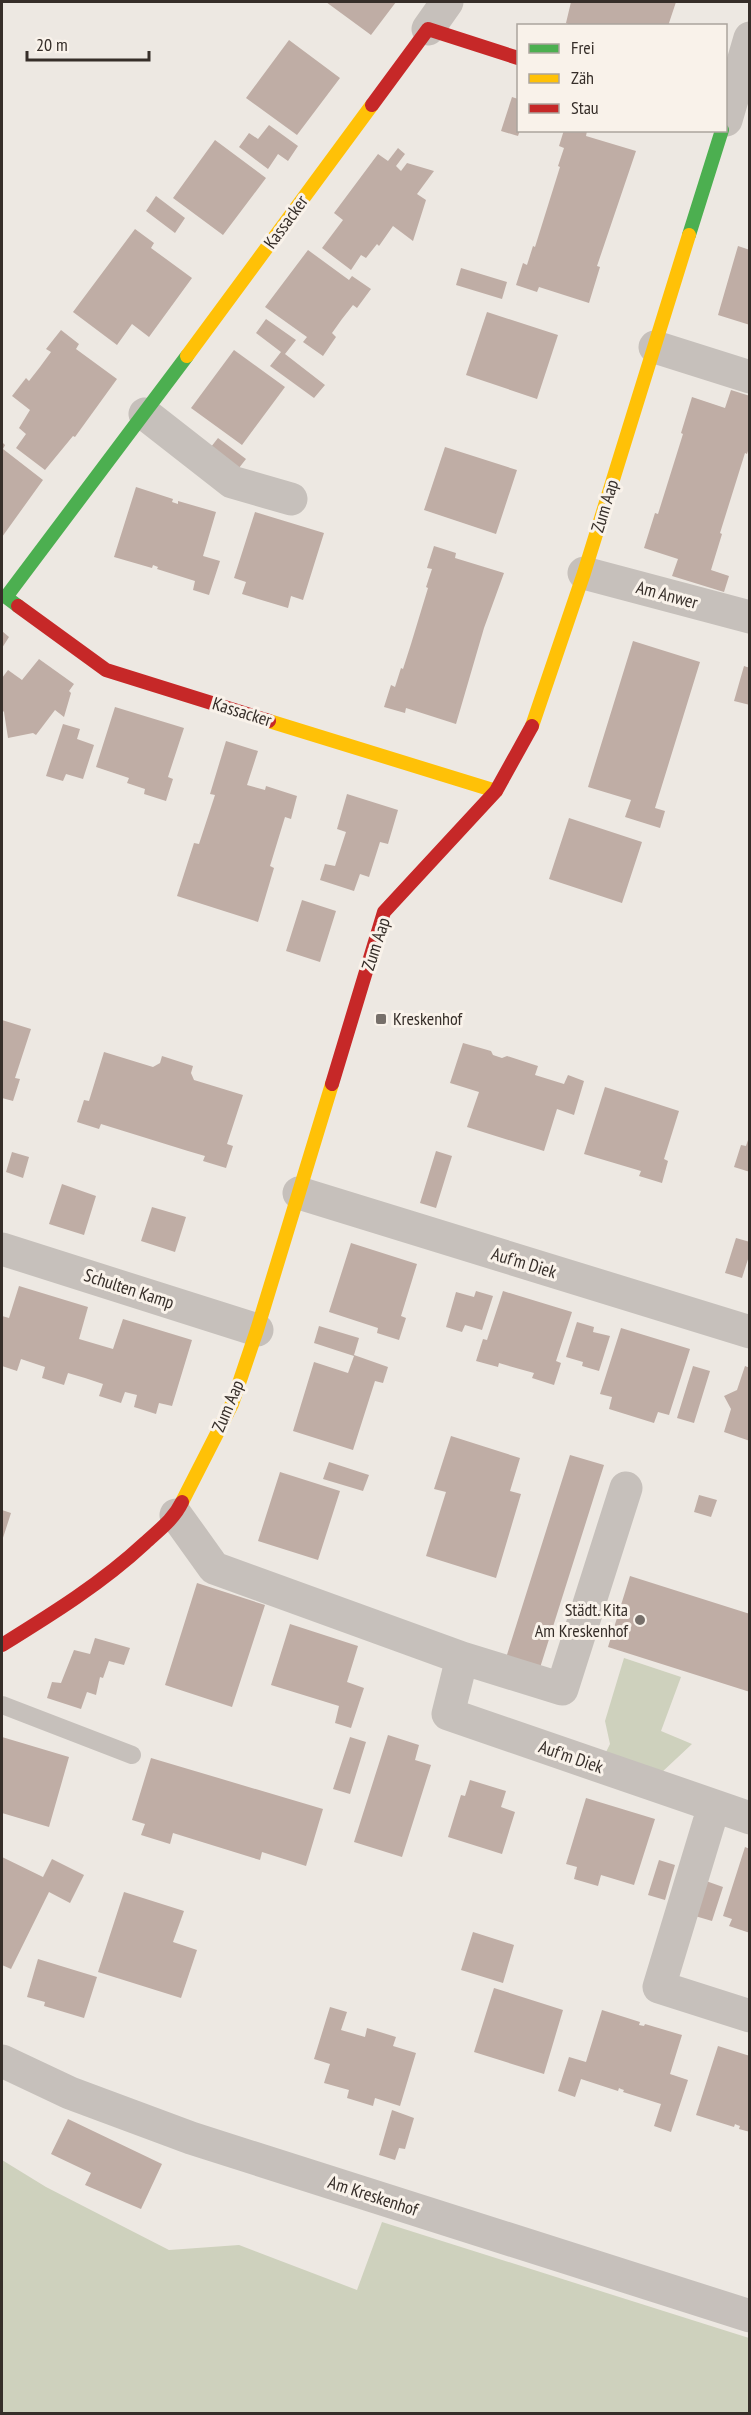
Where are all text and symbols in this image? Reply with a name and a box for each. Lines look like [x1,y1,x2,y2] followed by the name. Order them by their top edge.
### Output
[27,24,148,62] scale bar
[517,24,727,132] legend
[36,33,68,56] text: 20 m
[571,36,595,59] text: Frei
[571,66,594,89] text: Zäh
[571,96,599,119] text: Stau
[258,190,313,253] street label: Kassacker
[586,477,623,535] street label: Zum Aap
[634,575,700,614] street label: Am Anwer
[210,692,275,731] street label: Kassacker
[356,914,395,973] street label: Zum Aap
[393,1007,464,1030] place label: Kreskenhof
[374,1012,388,1026] marker: Kreskenhof
[489,1242,559,1283] street label: Auf'm Diek
[81,1263,177,1314] street label: Schulten Kamp
[206,1376,249,1435] street label: Zum Aap
[535,1598,629,1642] place label: Städt. Kita Am Kreskenhof
[633,1613,647,1627] marker: Städt. Kita Am Kreskenhof
[536,1735,606,1778] street label: Auf'm Diek
[325,2170,422,2221] street label: Am Kreskenhof

